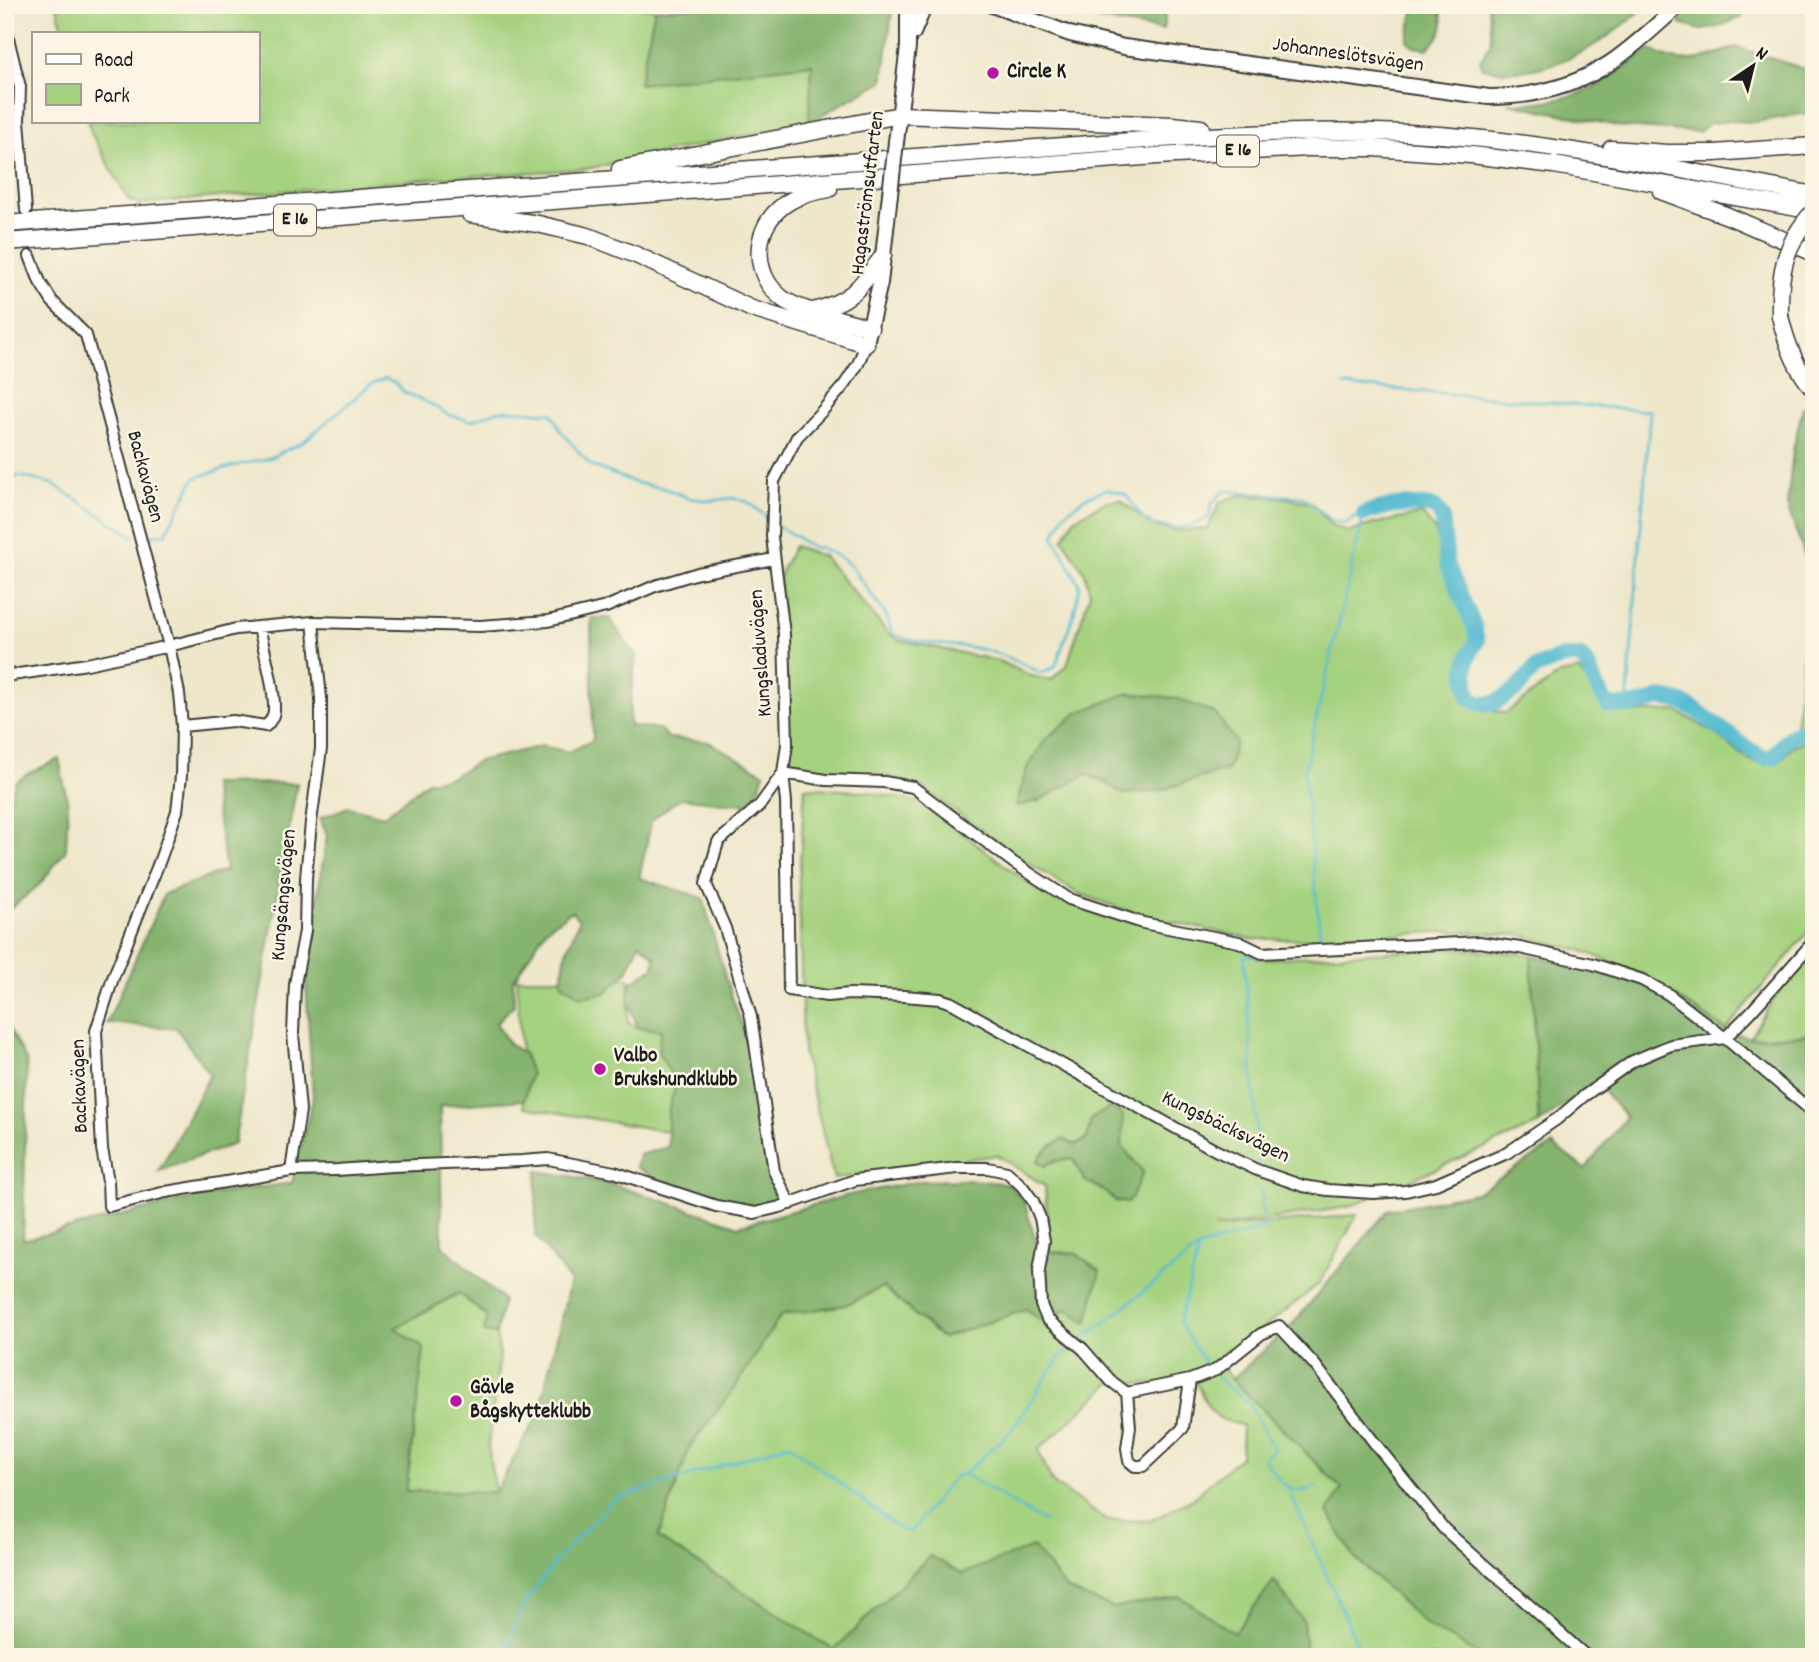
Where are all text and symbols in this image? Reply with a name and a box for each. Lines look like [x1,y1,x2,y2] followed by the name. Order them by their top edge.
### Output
[1271,31,1425,81] street label: Johanneslötsvägen
[32,32,259,122] legend
[1717,32,1787,102] north arrow
[1749,41,1772,69] text: N
[94,47,133,77] text: Road
[1007,58,1066,88] place label: Circle K
[985,65,1001,81] marker: Circle K
[94,83,130,113] text: Park
[844,109,894,277] street label: Hagaströmsutfarten
[1217,136,1259,167] road number: E 16
[274,204,316,235] road number: E 16
[117,428,171,526] street label: Backavägen
[743,588,781,718] street label: Kungsladuvägen
[264,828,306,962] street label: Kungsängsvägen
[64,1038,98,1134] street label: Backavägen
[614,1042,737,1096] place label: Valbo Brukshundklubb
[592,1061,608,1077] marker: Valbo Brukshundklubb
[1156,1084,1294,1172] street label: Kungsbäcksvägen
[470,1374,591,1428] place label: Gävle Bågskytteklubb
[448,1393,464,1409] marker: Gävle Bågskytteklubb

